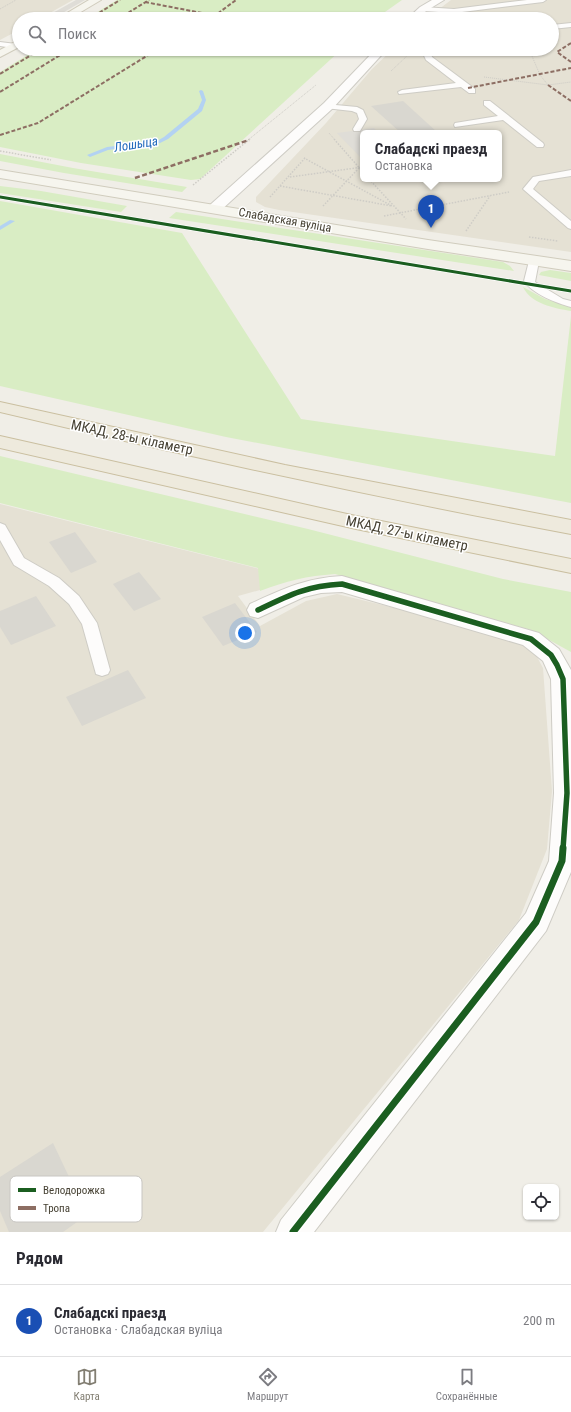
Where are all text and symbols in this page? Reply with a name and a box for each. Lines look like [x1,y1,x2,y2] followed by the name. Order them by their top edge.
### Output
[12,12,559,56] search box
[26,23,48,45] icon: search
[58,25,97,43] text: Поиск
[360,130,502,182] popup
[112,133,159,155] water label: Лошыца
[375,140,487,158] text: Слабадскі праезд
[375,158,432,173] text: Остановка
[418,195,444,228] pin: 1
[238,205,333,235] street label: Слабадская вуліца
[70,416,194,458] street label: МКАД, 28-ы кіламетр
[345,512,469,554] street label: МКАД, 27-ы кіламетр
[235,623,255,643] your location
[10,1176,142,1222] legend
[43,1184,105,1197] text: Велодорожка
[523,1184,559,1220] map controls
[523,1184,559,1220] button: locate
[43,1202,70,1215] text: Тропа
[16,1248,63,1268] text: Рядом
[54,1304,166,1322] text: Слабадскі праезд
[26,1313,32,1328] text: 1
[523,1313,555,1328] text: 200 m
[54,1322,223,1337] text: Остановка · Слабадская вуліца
[74,1366,100,1403] tab: Карта
[247,1366,288,1403] tab: Маршрут
[436,1366,497,1403] tab: Сохранённые

